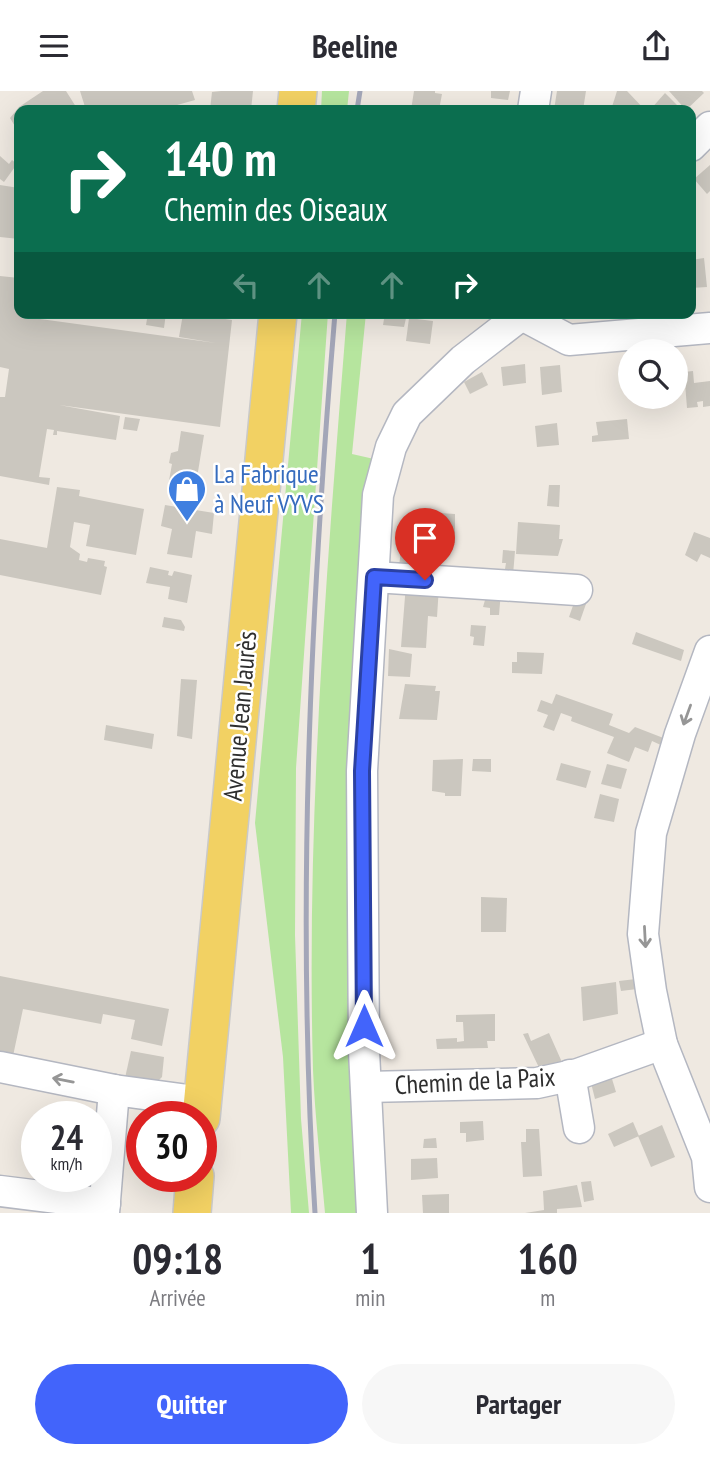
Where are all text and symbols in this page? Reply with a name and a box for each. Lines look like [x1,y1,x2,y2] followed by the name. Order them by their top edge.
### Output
[312,25,398,67] text: Beeline
[35,27,73,65] icon: menu
[637,27,675,65] icon: share
[164,126,277,190] text: 140 m
[49,133,140,224] icon: right
[164,188,388,230] text: Chemin des Oiseaux
[227,266,265,304] icon: left
[300,266,338,304] icon: ahead
[373,266,411,304] icon: ahead
[446,266,484,304] icon: right
[618,339,688,409] map controls
[618,339,688,409] button: search
[214,457,324,520] place label: La Fabrique à Neuf VYVS
[166,468,208,523] shop icon: La Fabrique à Neuf VYVS
[395,508,455,580] pin
[406,519,444,557] icon: arrive
[216,630,263,802] street label: Avenue Jean Jaurès
[680,703,692,725] one-way arrow
[638,925,651,948] one-way arrow
[327,989,401,1063] position arrow
[394,1060,556,1101] street label: Chemin de la Paix
[52,1072,75,1086] one-way arrow
[126,1101,217,1192] speed limit sign: 30
[50,1114,83,1160] text: 24
[51,1152,82,1175] text: km/h
[132,1231,223,1286] text: 09:18
[360,1231,380,1286] text: 1
[518,1231,578,1286] text: 160
[150,1283,206,1312] text: Arrivée
[355,1283,385,1312] text: min
[540,1283,555,1312] text: m
[35,1364,348,1444] button: Quitter
[362,1364,675,1444] button: Partager

